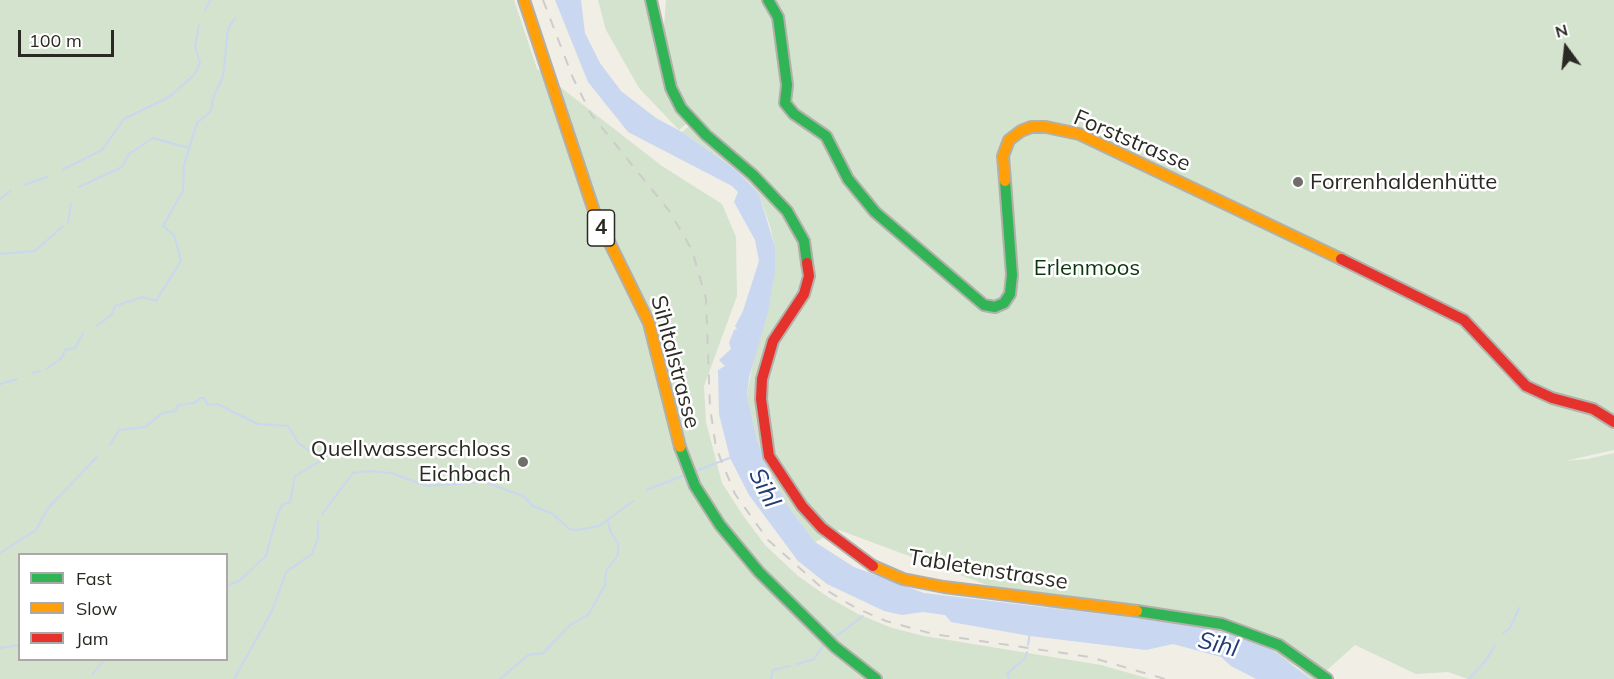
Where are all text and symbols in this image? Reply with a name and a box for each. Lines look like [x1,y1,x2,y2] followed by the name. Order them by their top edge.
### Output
[21,18,117,56] scale bar
[1536,18,1596,78] north arrow
[1553,19,1570,42] text: N
[29,29,82,52] text: 100 m
[1070,105,1194,177] street label: Forststrasse
[1310,169,1497,195] place label: Forrenhaldenhütte
[1291,175,1305,189] marker: Forrenhaldenhütte
[588,210,614,246] road number: 4
[1034,255,1140,281] park label: Erlenmoos
[645,293,705,431] street label: Sihltalstrasse
[311,436,511,488] place label: Quellwasserschloss Eichbach
[516,455,530,469] marker: Quellwasserschloss Eichbach
[742,463,786,513] water label: Sihl
[906,544,1070,596] street label: Tabletenstrasse
[18,553,228,661] legend
[76,567,112,590] text: Fast
[76,597,117,620] text: Slow
[1195,626,1241,664] water label: Sihl
[76,627,109,650] text: Jam

